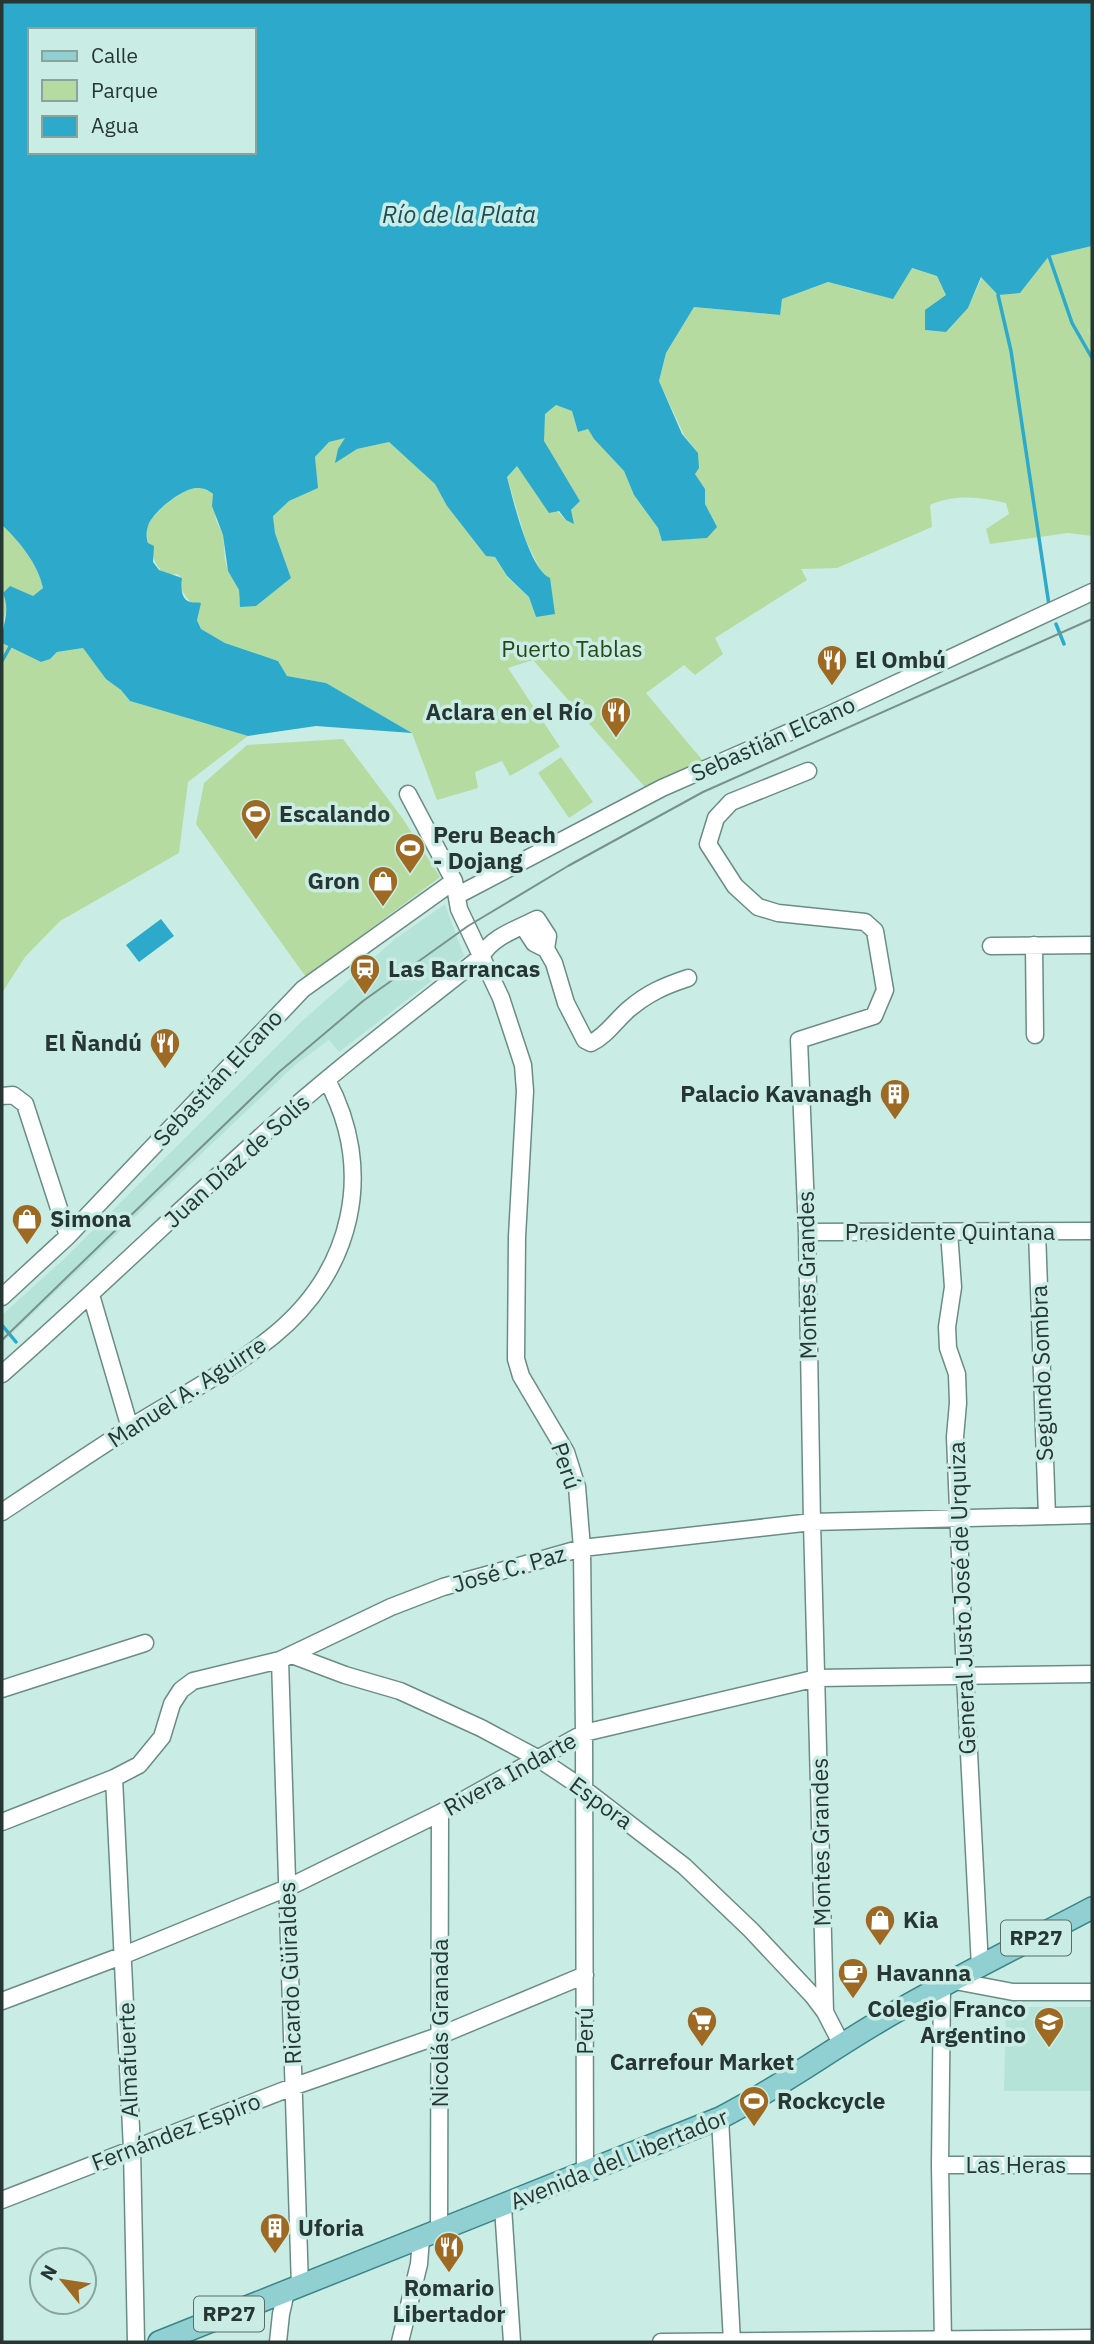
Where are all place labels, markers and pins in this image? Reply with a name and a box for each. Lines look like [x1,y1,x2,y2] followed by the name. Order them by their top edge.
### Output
[815,643,849,687] restaurant icon: El Ombú
[855,644,946,674] place label: El Ombú
[599,695,633,739] restaurant icon: Aclara en el Río
[425,696,593,726] place label: Aclara en el Río
[239,797,273,841] sports icon: Escalando
[279,798,390,828] place label: Escalando
[433,819,556,875] place label: Peru Beach - Dojang
[393,831,427,875] sports icon: Peru Beach - Dojang
[366,864,400,908] shop icon: Gron
[308,865,360,895] place label: Gron
[348,952,382,996] station icon: Las Barrancas
[388,953,540,983] place label: Las Barrancas
[148,1026,182,1070] restaurant icon: El Ñandú
[45,1027,142,1057] place label: El Ñandú
[878,1077,912,1121] building icon: Palacio Kavanagh
[680,1078,872,1108] place label: Palacio Kavanagh
[10,1202,44,1246] shop icon: Simona
[50,1203,131,1233] place label: Simona
[863,1903,897,1947] shop icon: Kia
[903,1904,939,1934] place label: Kia
[836,1956,870,2000] cafe icon: Havanna
[876,1957,971,1987] place label: Havanna
[867,1993,1026,2049] place label: Colegio Franco Argentino
[685,2004,719,2048] supermarket icon: Carrefour Market
[1032,2005,1066,2049] school or university icon: Colegio Franco Argentino
[610,2046,795,2076] place label: Carrefour Market
[737,2084,771,2128] sports icon: Rockcycle
[777,2085,886,2115] place label: Rockcycle
[258,2211,292,2255] building icon: Uforia
[298,2212,364,2242] place label: Uforia
[432,2230,466,2274] restaurant icon: Romario Libertador
[392,2272,506,2328] place label: Romario Libertador

